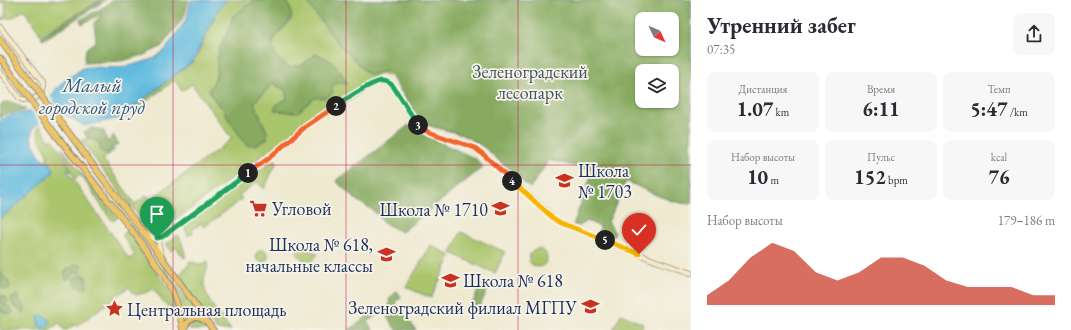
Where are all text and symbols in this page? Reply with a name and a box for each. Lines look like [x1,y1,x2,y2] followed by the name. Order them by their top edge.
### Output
[707,11,856,40] text: Утренний забег
[635,12,679,56] north arrow
[635,12,679,108] map controls
[1013,13,1055,55] button: share
[707,41,735,58] text: 07:35
[472,60,588,104] park label: Зеленоградский лесопарк
[635,64,679,108] button: layers
[38,73,145,120] water label: Малый городской пруд
[738,82,788,96] text: Дистанция
[867,82,895,96] text: Время
[988,82,1010,96] text: Темп
[326,96,346,116] pin: 2
[737,96,773,122] text: 1.07
[862,96,900,122] text: 6:11
[970,96,1008,122] text: 5:47
[333,99,339,113] text: 2
[773,105,789,119] text: km
[1008,105,1028,119] text: /km
[408,115,428,135] pin: 3
[415,118,421,132] text: 3
[731,150,795,164] text: Набор высоты
[867,150,895,164] text: Пульс
[991,150,1007,164] text: kcal
[578,159,632,203] place label: Школа № 1703
[238,163,258,183] pin: 1
[747,164,768,190] text: 10
[854,164,886,190] text: 152
[988,164,1010,190] text: 76
[245,166,251,180] text: 1
[555,170,575,190] school or university icon: Школа № 1703
[502,171,522,191] pin: 4
[768,173,779,187] text: m
[886,173,908,187] text: bpm
[509,174,515,188] text: 4
[140,197,174,238] pin
[271,197,332,220] place label: Угловой
[249,198,269,218] supermarket icon: Угловой
[379,198,488,221] place label: Школа № 1710
[491,199,511,219] school or university icon: Школа № 1710
[146,203,168,225] icon: arrive
[707,212,783,229] text: Набор высоты
[998,212,1055,229] text: 179–186 m
[622,213,656,254] pin
[628,219,650,241] icon: check
[595,230,615,250] pin: 5
[245,233,373,277] place label: Школа № 618, начальные классы
[602,233,608,247] text: 5
[376,244,396,264] school or university icon: Школа № 618, начальные классы
[463,269,563,292] place label: Школа № 618
[440,270,460,290] school or university icon: Школа № 618
[348,296,578,319] place label: Зеленоградский филиал МГПУ
[580,297,600,317] school or university icon: Зеленоградский филиал МГПУ
[127,298,287,321] place label: Центральная площадь
[104,299,124,319] place icon: Центральная площадь

